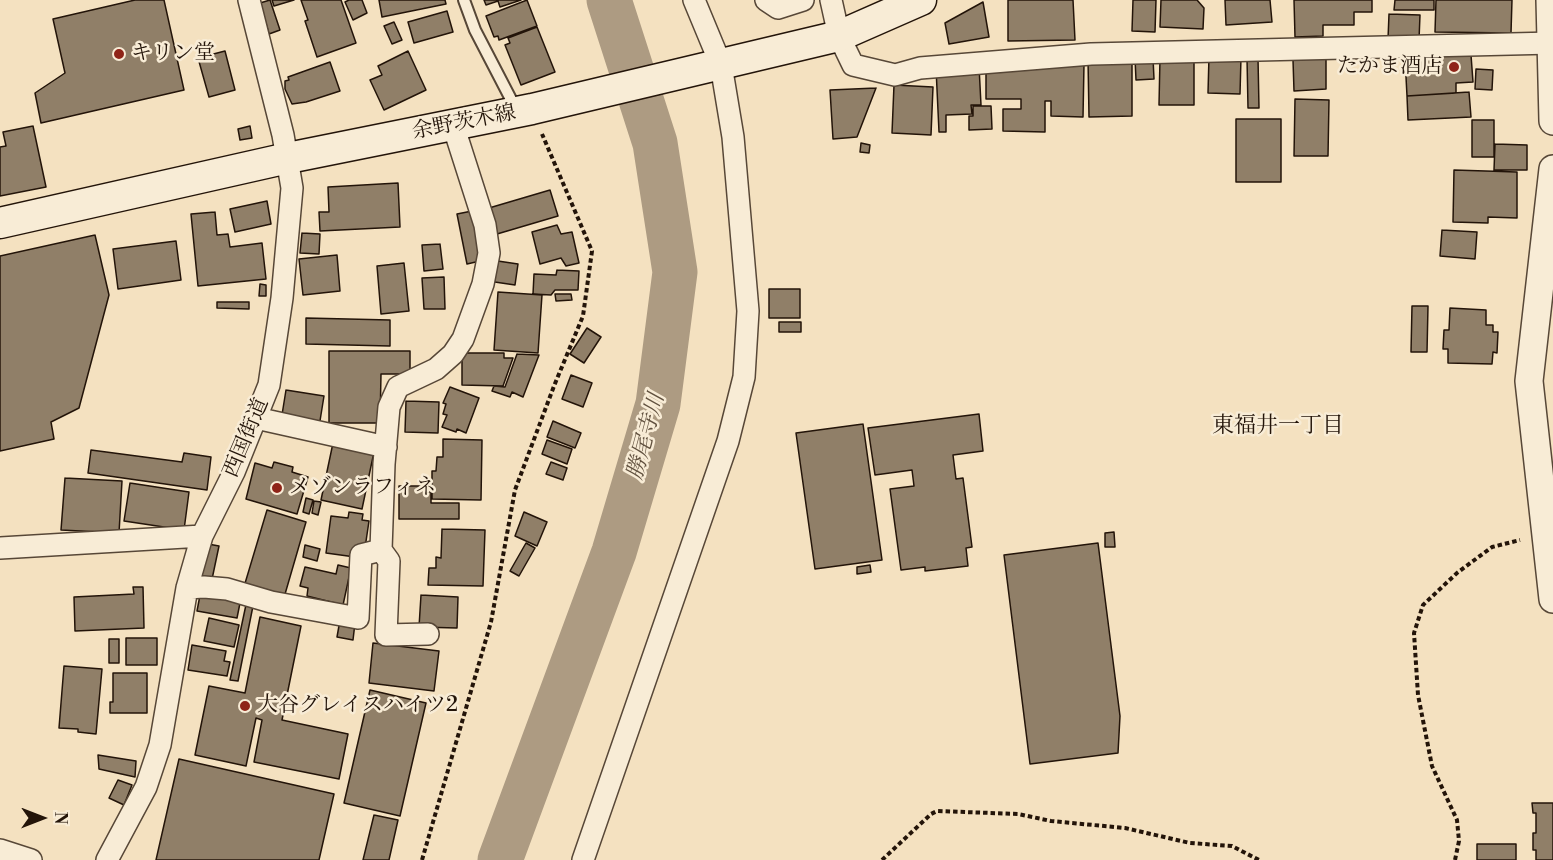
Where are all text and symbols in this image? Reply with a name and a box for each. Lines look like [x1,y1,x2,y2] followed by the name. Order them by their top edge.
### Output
[131,41,215,67] place label: キリン堂
[112,47,126,61] marker: キリン堂
[1337,54,1442,80] place label: たかま酒店
[1447,60,1461,74] marker: たかま酒店
[410,101,518,145] street label: 余野茨木線
[623,391,671,483] water label: 勝尾寺川
[219,394,275,482] street label: 西国街道
[1212,414,1344,440] district label: 東福井一丁目
[289,475,436,501] place label: メゾンラフィネ
[270,481,284,495] marker: メゾンラフィネ
[257,693,458,719] place label: 大谷グレイスハイツ2
[238,699,252,713] marker: 大谷グレイスハイツ2
[12,788,72,848] north arrow
[50,812,70,824] text: N

